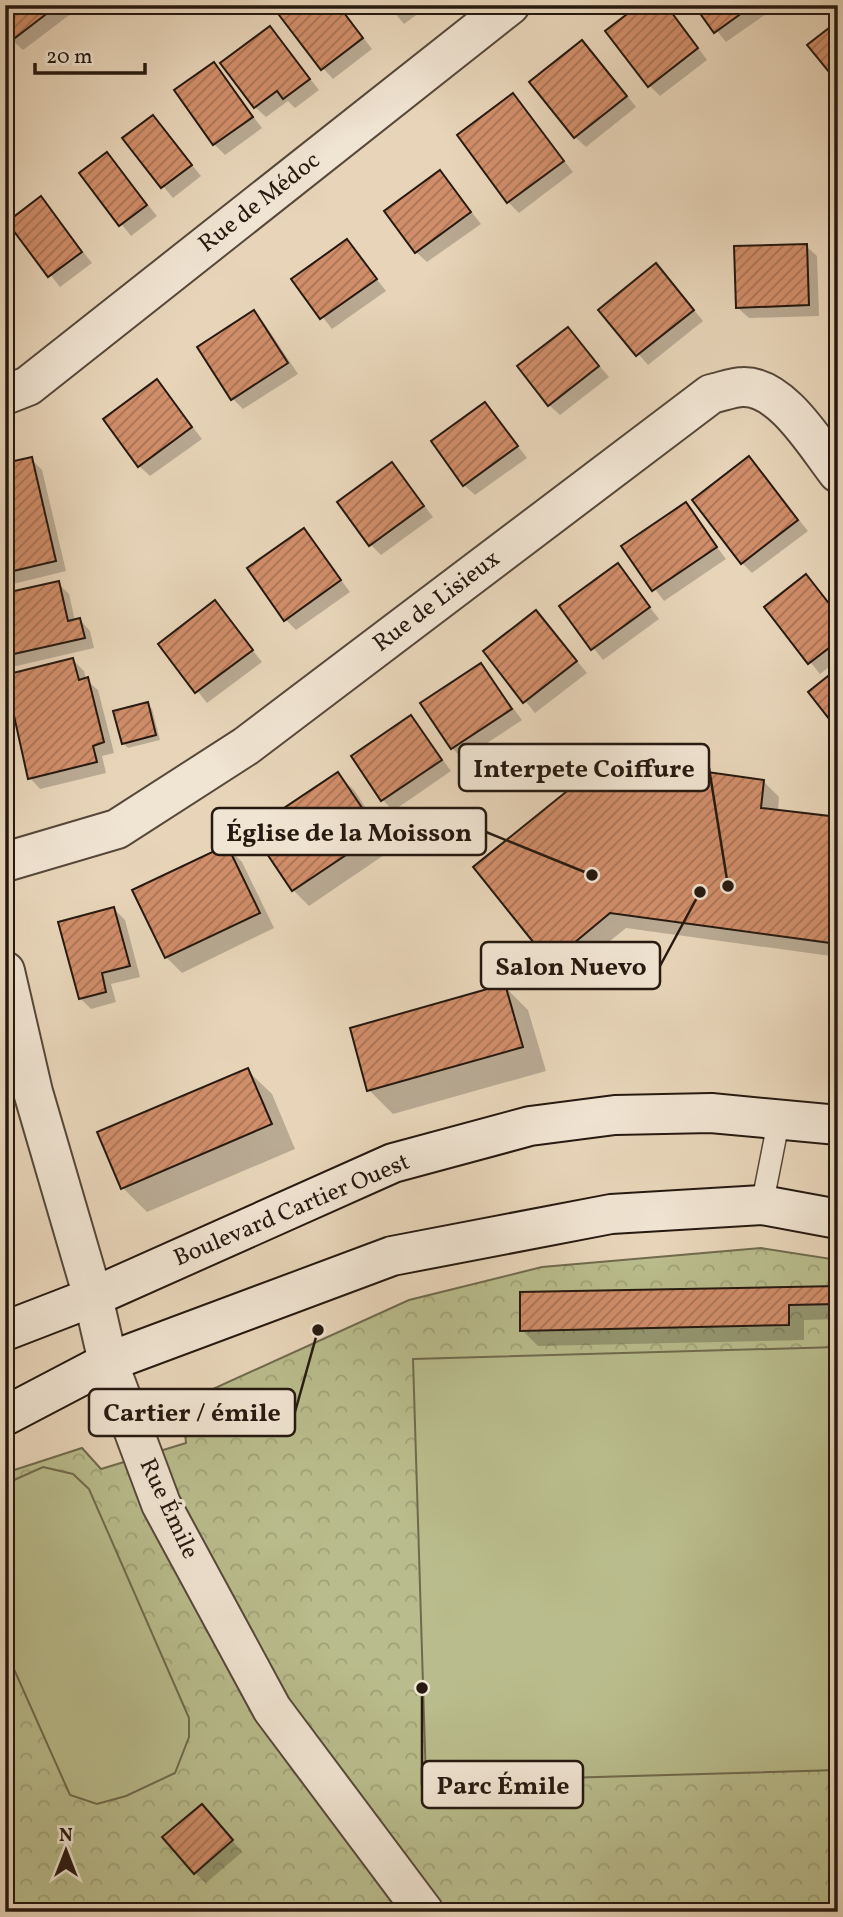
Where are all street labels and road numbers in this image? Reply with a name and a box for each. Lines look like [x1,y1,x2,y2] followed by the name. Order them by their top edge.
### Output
[192,145,328,261] street label: Rue de Médoc
[366,543,508,661] street label: Rue de Lisieux
[169,1146,415,1276] street label: Boulevard Cartier Ouest
[130,1453,206,1565] street label: Rue Émile

